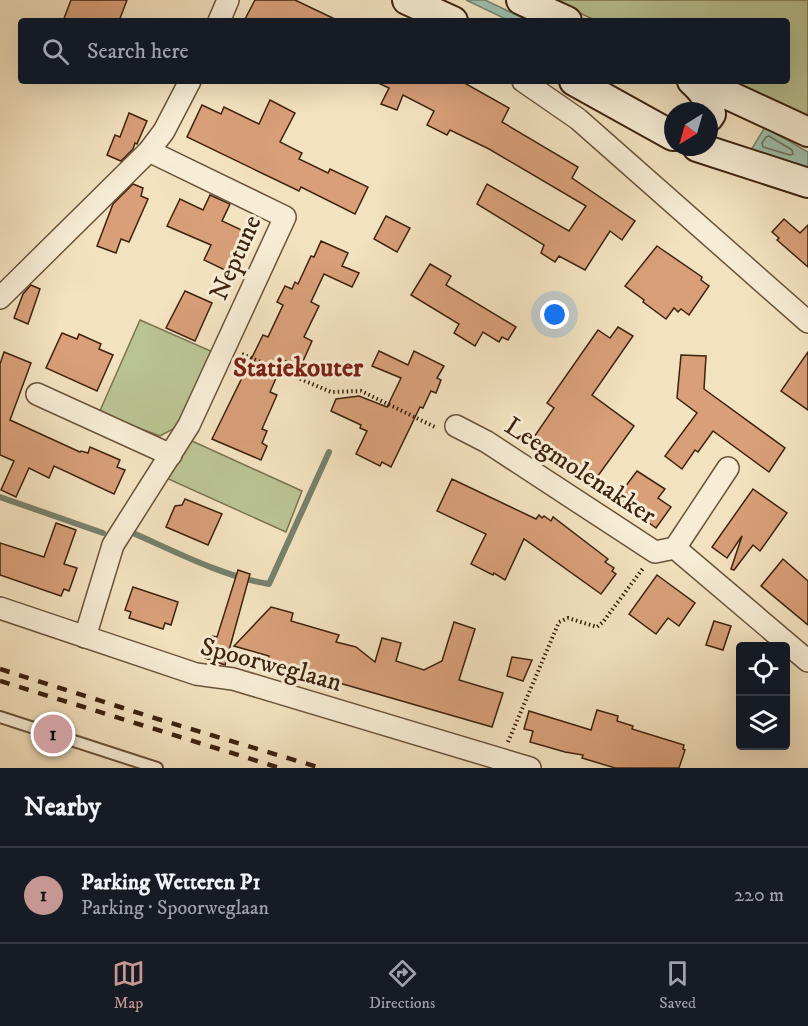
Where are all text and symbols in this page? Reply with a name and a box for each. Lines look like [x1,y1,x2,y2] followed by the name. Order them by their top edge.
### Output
[18,18,790,84] search box
[39,35,72,68] icon: search
[87,38,189,65] text: Search here
[664,102,718,156] north arrow
[203,210,269,306] street label: Neptune
[540,300,569,329] your location
[233,351,364,385] district label: Statiekouter
[498,410,662,532] street label: Leegmolenakker
[197,630,346,700] street label: Spoorweglaan
[736,642,790,750] map controls
[736,642,790,696] button: locate
[736,696,790,750] button: layers
[34,712,72,756] pin: 1
[24,791,101,824] text: Nearby
[81,869,260,896] text: Parking Wetteren P1
[40,883,47,908] text: 1
[734,883,784,908] text: 220 m
[81,896,269,921] text: Parking · Spoorweglaan
[112,957,145,1013] tab: Map
[369,957,435,1013] tab: Directions
[659,957,696,1013] tab: Saved

